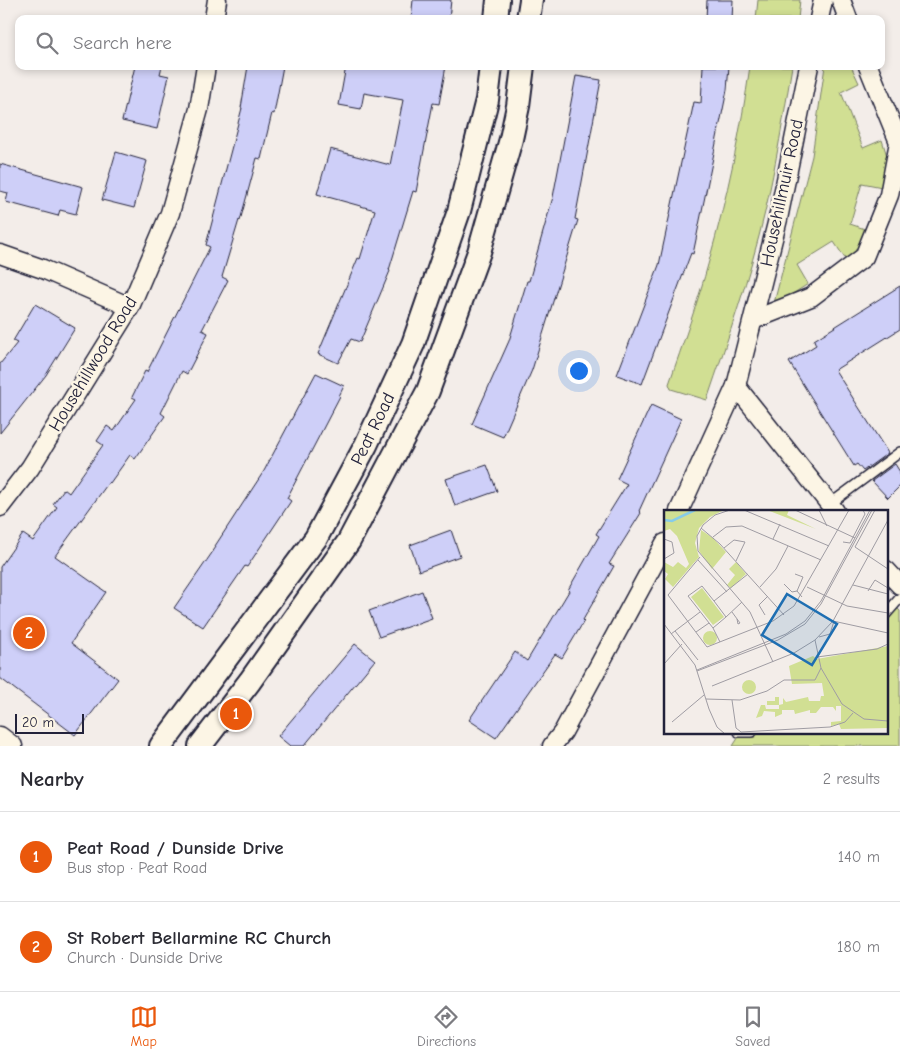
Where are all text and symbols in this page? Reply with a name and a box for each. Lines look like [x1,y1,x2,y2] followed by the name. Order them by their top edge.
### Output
[15,15,885,70] search box
[33,29,61,57] icon: search
[73,32,172,54] text: Search here
[756,117,808,269] street label: Househillmuir Road
[44,293,142,435] street label: Househillwood Road
[566,358,592,384] your location
[347,389,399,469] street label: Peat Road
[664,510,888,734] inset map
[13,614,45,652] pin: 2
[220,695,252,733] pin: 1
[15,711,84,734] scale bar
[22,714,54,731] text: 20 m
[20,767,84,791] text: Nearby
[823,770,880,788] text: 2 results
[67,837,284,859] text: Peat Road / Dunside Drive
[33,848,39,866] text: 1
[838,848,880,866] text: 140 m
[67,859,207,877] text: Bus stop · Peat Road
[67,927,331,949] text: St Robert Bellarmine RC Church
[32,938,40,956] text: 2
[837,938,880,956] text: 180 m
[67,949,223,967] text: Church · Dunside Drive
[130,1003,158,1050] tab: Map
[417,1003,476,1050] tab: Directions
[735,1003,770,1050] tab: Saved

